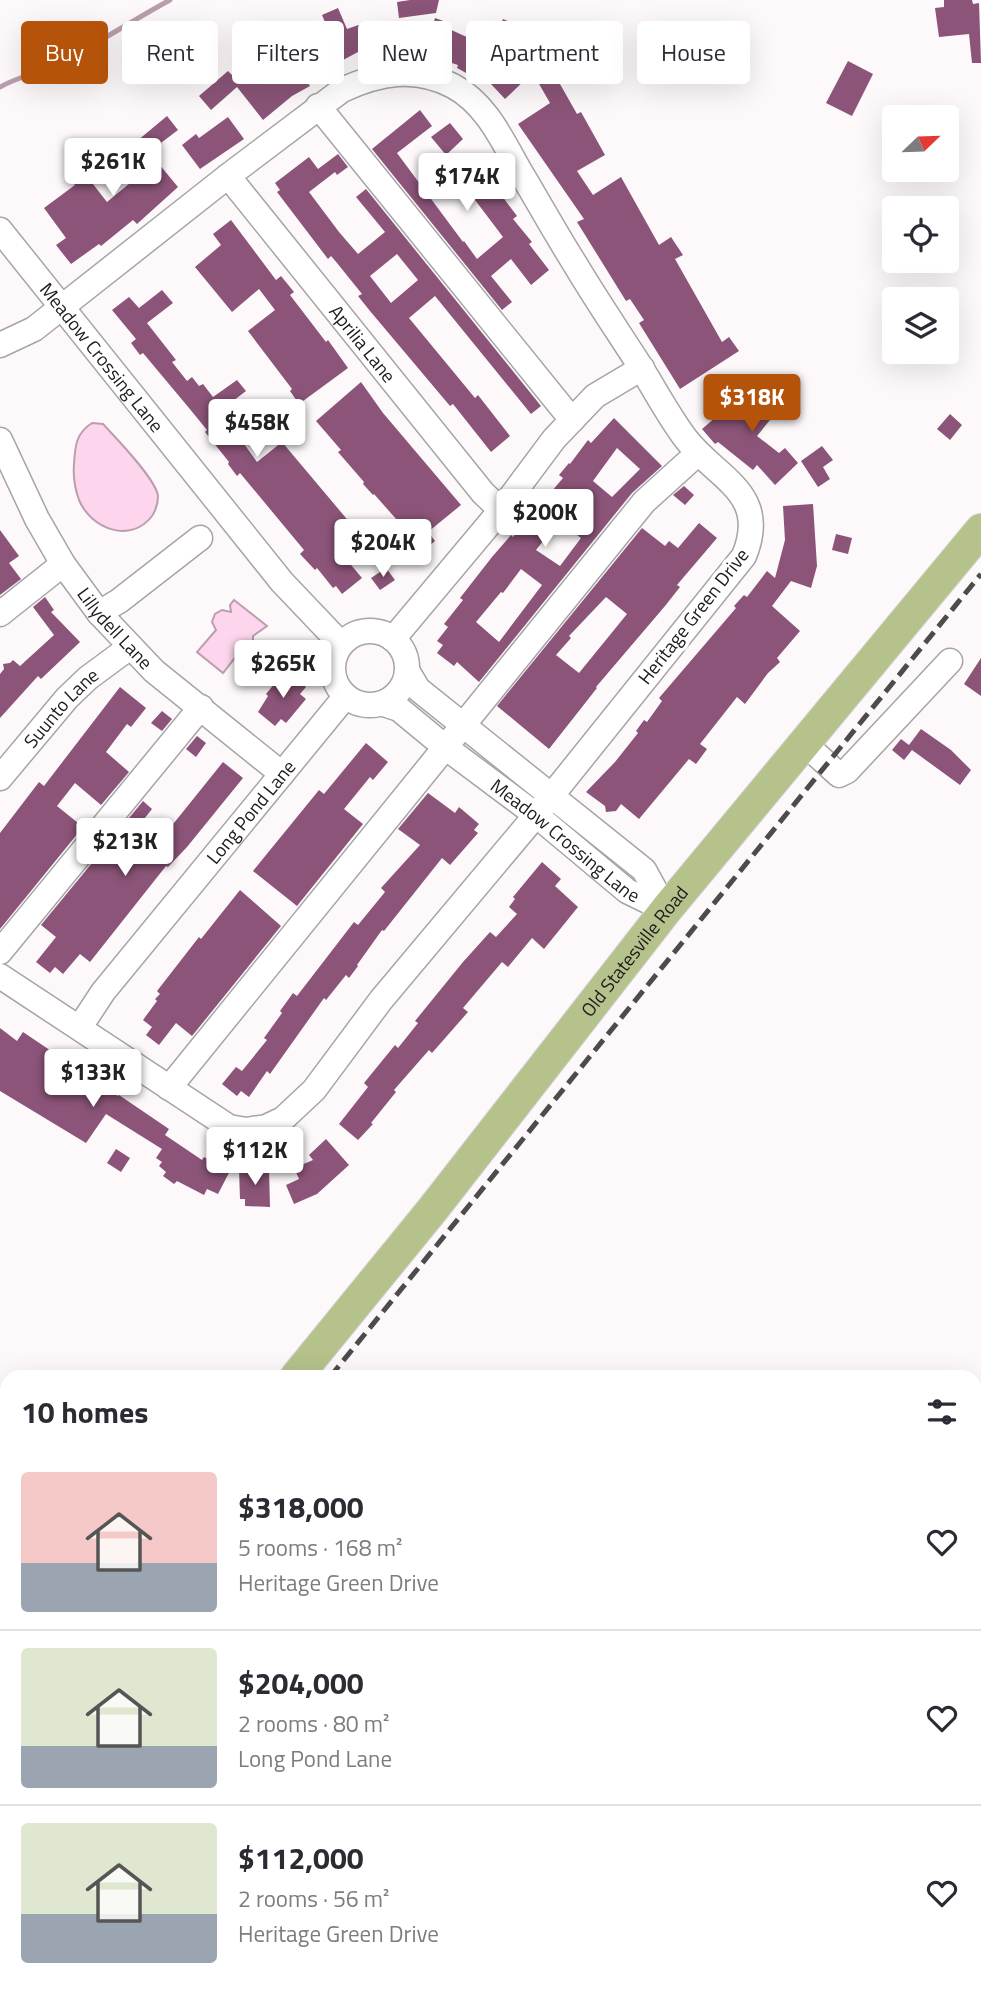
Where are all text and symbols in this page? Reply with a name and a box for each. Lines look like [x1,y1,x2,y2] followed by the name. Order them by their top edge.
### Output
[21,21,108,84] chip: Buy
[122,21,218,84] chip: Rent
[232,21,344,84] chip: Filters
[358,21,452,84] chip: New
[466,21,623,84] chip: Apartment
[637,21,750,84] chip: House
[882,105,959,182] north arrow
[882,105,959,364] map controls
[64,138,162,198] pin: $261K
[80,143,146,178] text: $261K
[418,154,516,213] pin: $174K
[434,158,500,193] text: $174K
[882,196,959,273] button: locate
[33,276,171,438] street label: Meadow Crossing Lane
[882,287,959,364] button: layers
[323,298,404,388] street label: Aprilia Lane
[703,374,801,434] pin: $318K
[719,379,785,414] text: $318K
[208,400,306,459] pin: $458K
[224,404,290,439] text: $458K
[496,490,594,549] pin: $200K
[512,494,578,529] text: $200K
[334,520,432,579] pin: $204K
[350,524,416,559] text: $204K
[630,541,755,690] street label: Heritage Green Drive
[70,581,160,676] street label: Lillydell Lane
[234,640,332,700] pin: $265K
[250,645,316,680] text: $265K
[16,660,104,754] street label: Suunto Lane
[199,753,302,870] street label: Long Pond Lane
[485,771,645,909] street label: Meadow Crossing Lane
[76,818,174,878] pin: $213K
[92,823,158,858] text: $213K
[573,879,695,1022] street label: Old Statesville Road
[44,1050,142,1109] pin: $133K
[60,1054,126,1089] text: $133K
[206,1128,304,1187] pin: $112K
[222,1132,288,1167] text: $112K
[21,1389,148,1435] text: 10 homes
[923,1393,961,1431] icon: filters
[238,1484,364,1530] text: $318,000
[77,1500,161,1584] icon: home
[923,1523,961,1561] icon: heart
[238,1530,402,1565] text: 5 rooms · 168 m²
[238,1565,439,1600] text: Heritage Green Drive
[238,1660,364,1706] text: $204,000
[77,1676,161,1760] icon: home
[923,1699,961,1737] icon: heart
[238,1706,389,1741] text: 2 rooms · 80 m²
[238,1741,392,1776] text: Long Pond Lane
[238,1835,364,1881] text: $112,000
[77,1851,161,1935] icon: home
[923,1874,961,1912] icon: heart
[238,1881,389,1916] text: 2 rooms · 56 m²
[238,1916,439,1951] text: Heritage Green Drive

